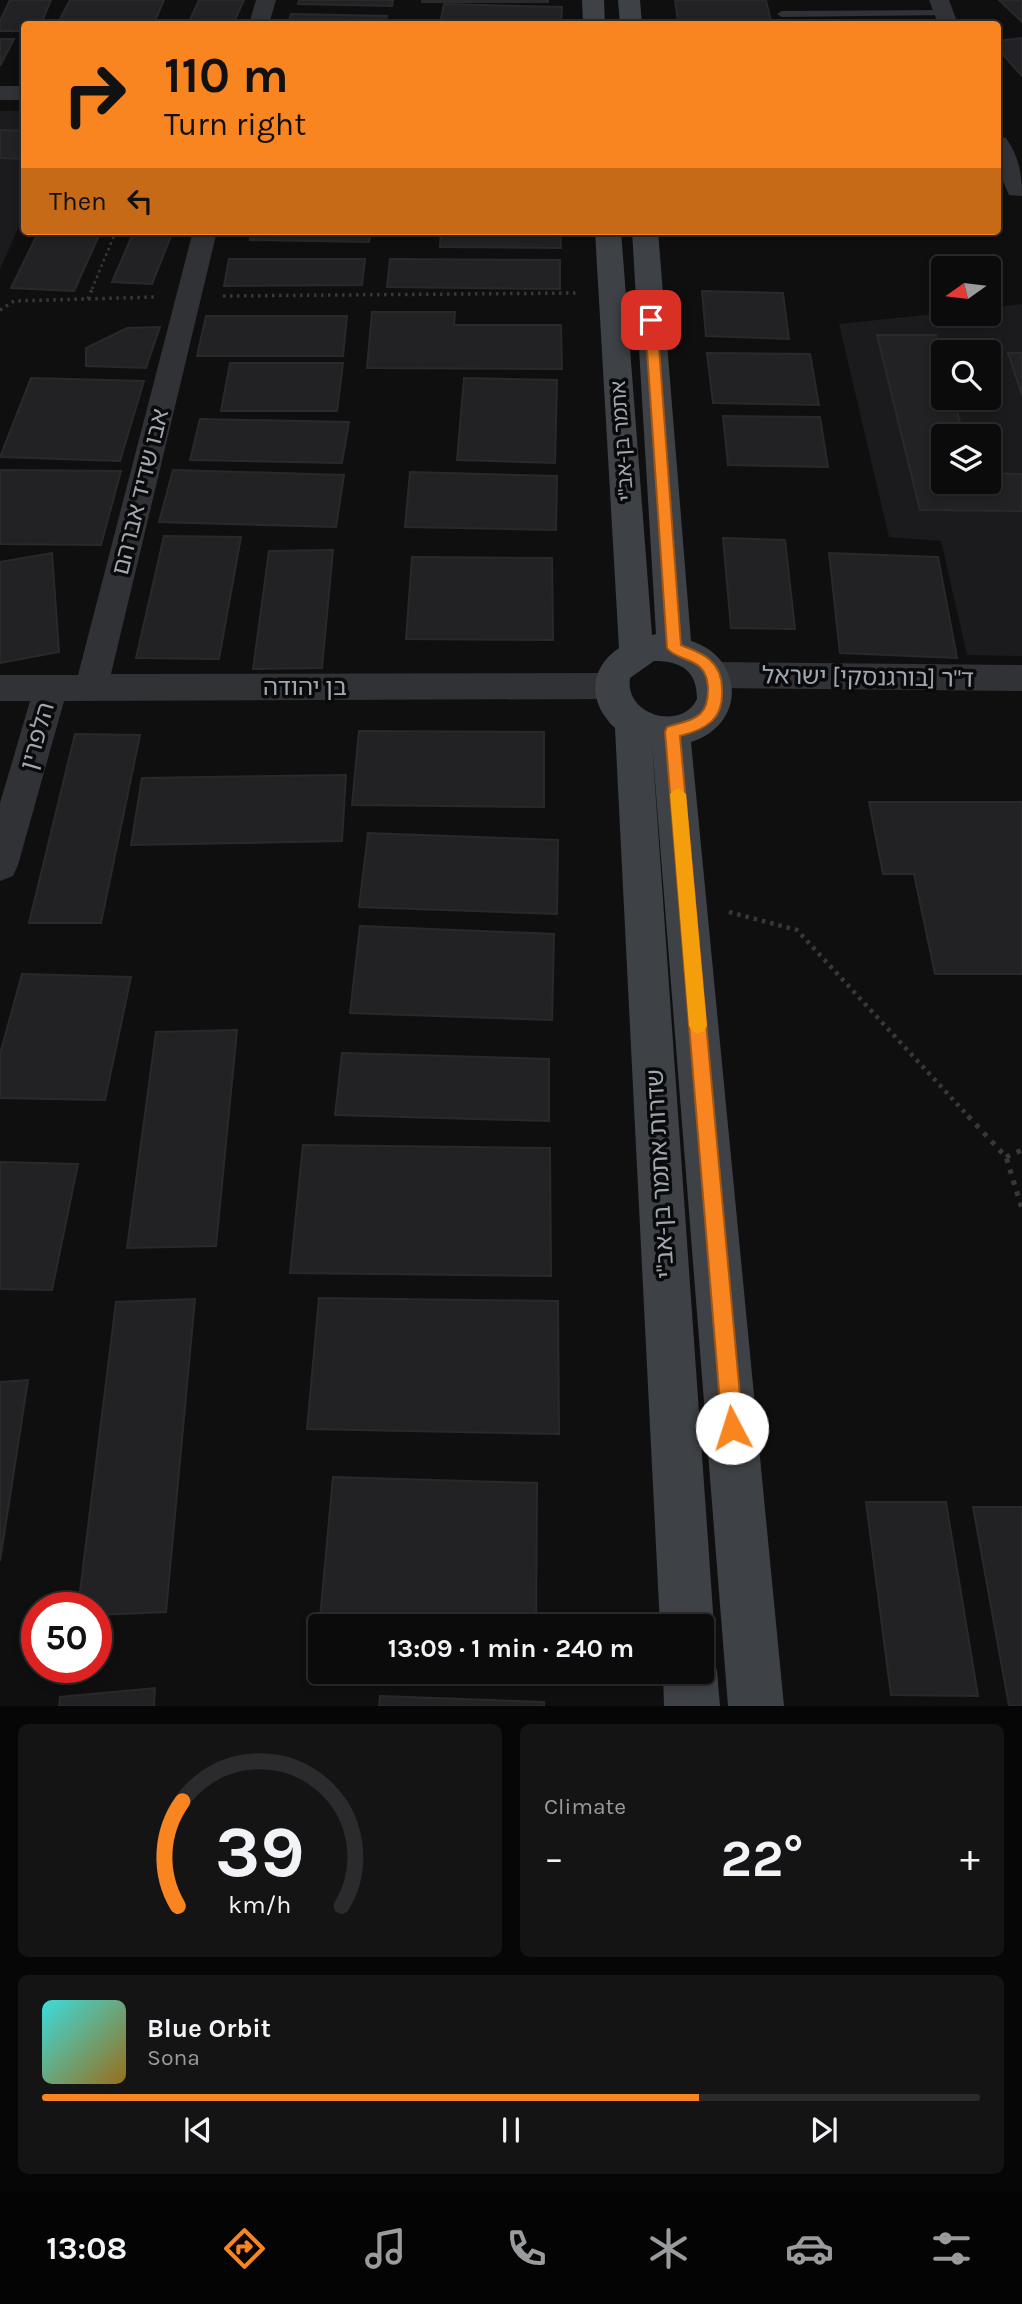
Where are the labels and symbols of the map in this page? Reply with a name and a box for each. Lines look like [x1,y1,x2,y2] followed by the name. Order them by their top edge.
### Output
[931,256,1001,326] north arrow
[621,290,681,350] pin
[606,380,638,502] street label: אתמר בן-אב"י
[106,406,174,578] street label: אבו שדיד אברהם
[762,661,974,693] street label: ד"ר [בורגנסקי] ישראל
[263,673,347,701] street label: בן יהודה
[14,699,60,773] street label: הלפרין
[641,1069,679,1279] street label: שדרות אתמר בן-אב"י
[695,1391,769,1465] position arrow
[21,1592,112,1683] speed limit sign: 50

